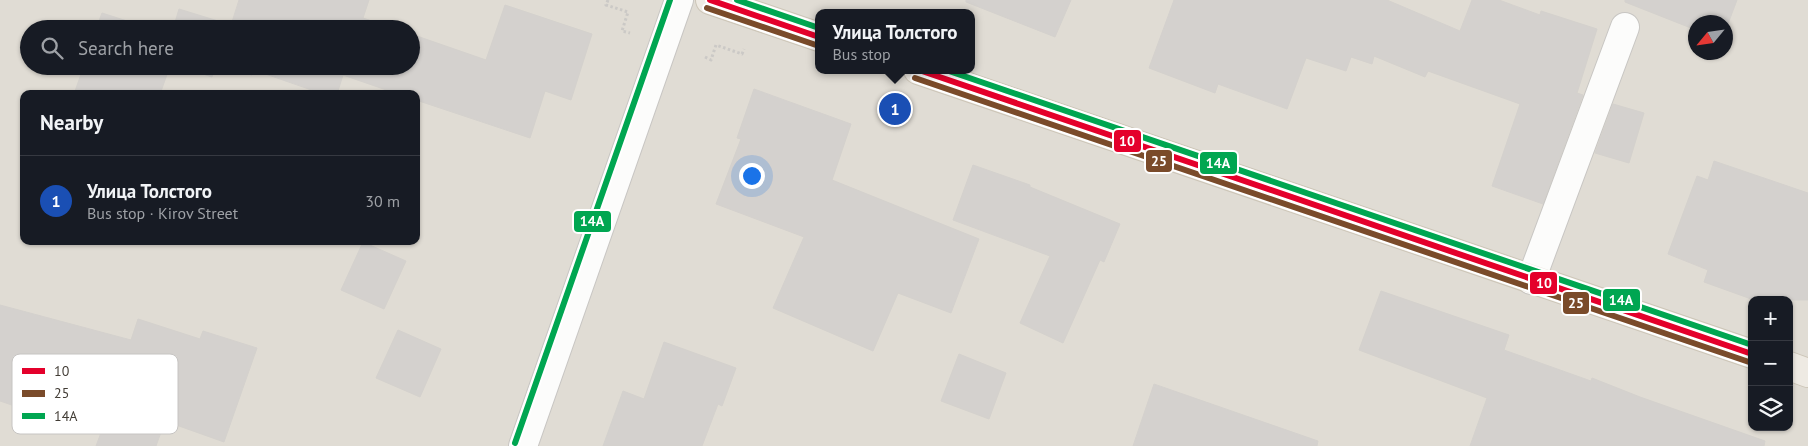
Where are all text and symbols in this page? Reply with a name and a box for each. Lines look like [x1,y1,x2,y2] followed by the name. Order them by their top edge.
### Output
[815,9,975,74] popup
[1688,15,1733,60] north arrow
[20,20,420,75] search box
[832,20,958,44] text: Улица Толстого
[38,34,66,62] icon: search
[78,36,174,60] text: Search here
[832,44,891,64] text: Bus stop
[879,90,911,128] pin: 1
[40,109,103,136] text: Nearby
[1113,129,1142,153] line badge: 10
[1119,132,1135,150] text: 10
[1145,149,1173,173] line badge: 25
[1199,151,1238,175] line badge: 14А
[1151,152,1167,170] text: 25
[1206,154,1231,172] text: 14А
[739,163,765,189] your location
[87,179,212,203] text: Улица Толстого
[51,191,61,211] text: 1
[365,191,400,211] text: 30 m
[87,203,238,223] text: Bus stop · Kirov Street
[573,210,612,233] line badge: 14А
[580,212,605,230] text: 14А
[1529,271,1558,295] line badge: 10
[1536,274,1552,292] text: 10
[1602,288,1641,312] line badge: 14А
[1562,291,1590,315] line badge: 25
[1609,291,1634,309] text: 14А
[1568,294,1584,312] text: 25
[1748,296,1793,431] map controls
[1748,296,1793,341] button: +
[1748,341,1793,386] button: −
[12,354,178,434] legend
[54,362,70,380] text: 10
[54,384,69,402] text: 25
[1748,386,1793,431] button: layers
[54,407,78,425] text: 14А

